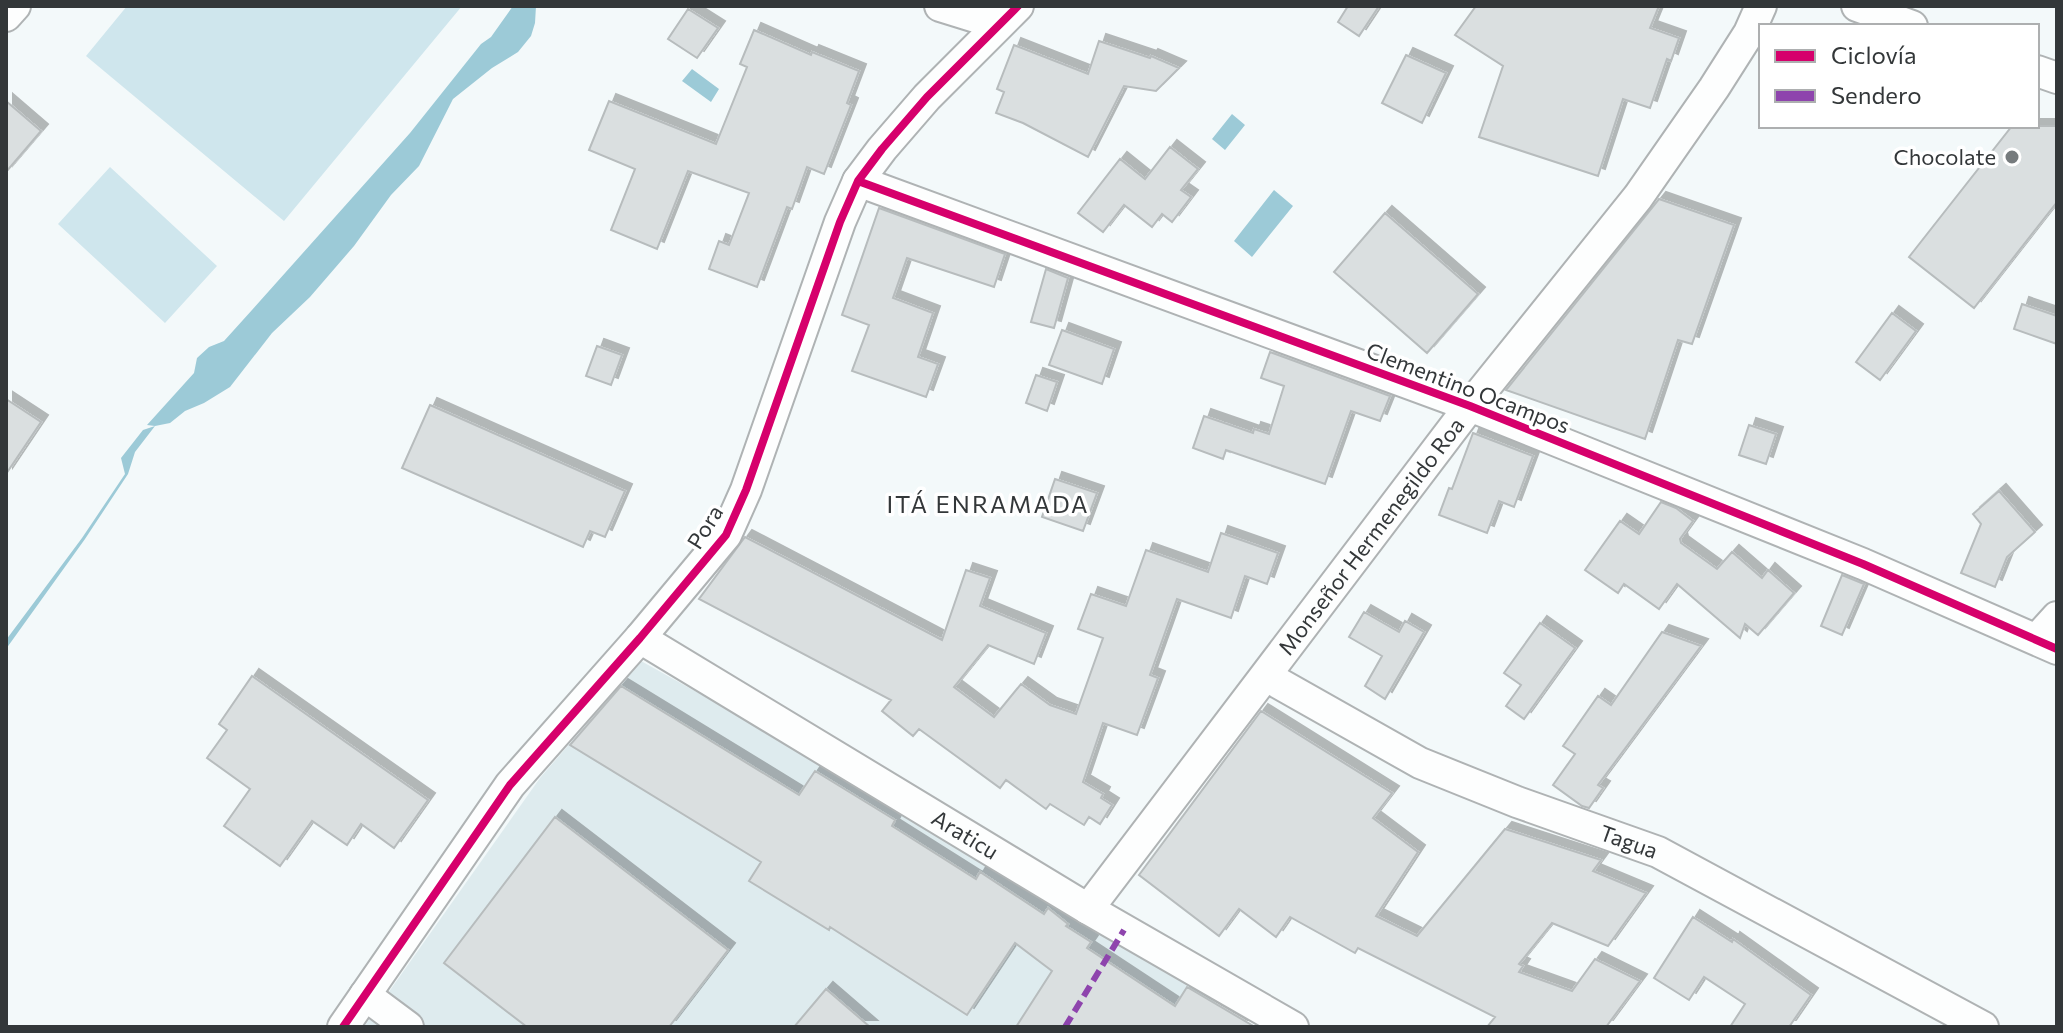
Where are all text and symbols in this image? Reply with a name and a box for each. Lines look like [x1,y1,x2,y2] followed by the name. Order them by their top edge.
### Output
[1759,24,2039,128] legend
[1831,40,1917,69] text: Ciclovía
[1831,80,1922,109] text: Sendero
[1894,143,1996,170] place label: Chocolate
[2003,148,2021,166] marker: Chocolate
[1363,336,1574,439] street label: Clementino Ocampos
[1272,412,1469,660] street label: Monseñor Hermenegildo Roa
[886,489,1090,518] district label: ITÁ ENRAMADA
[681,500,728,554] street label: Pora
[927,804,1004,865] street label: Araticu
[1596,818,1661,864] street label: Tagua

